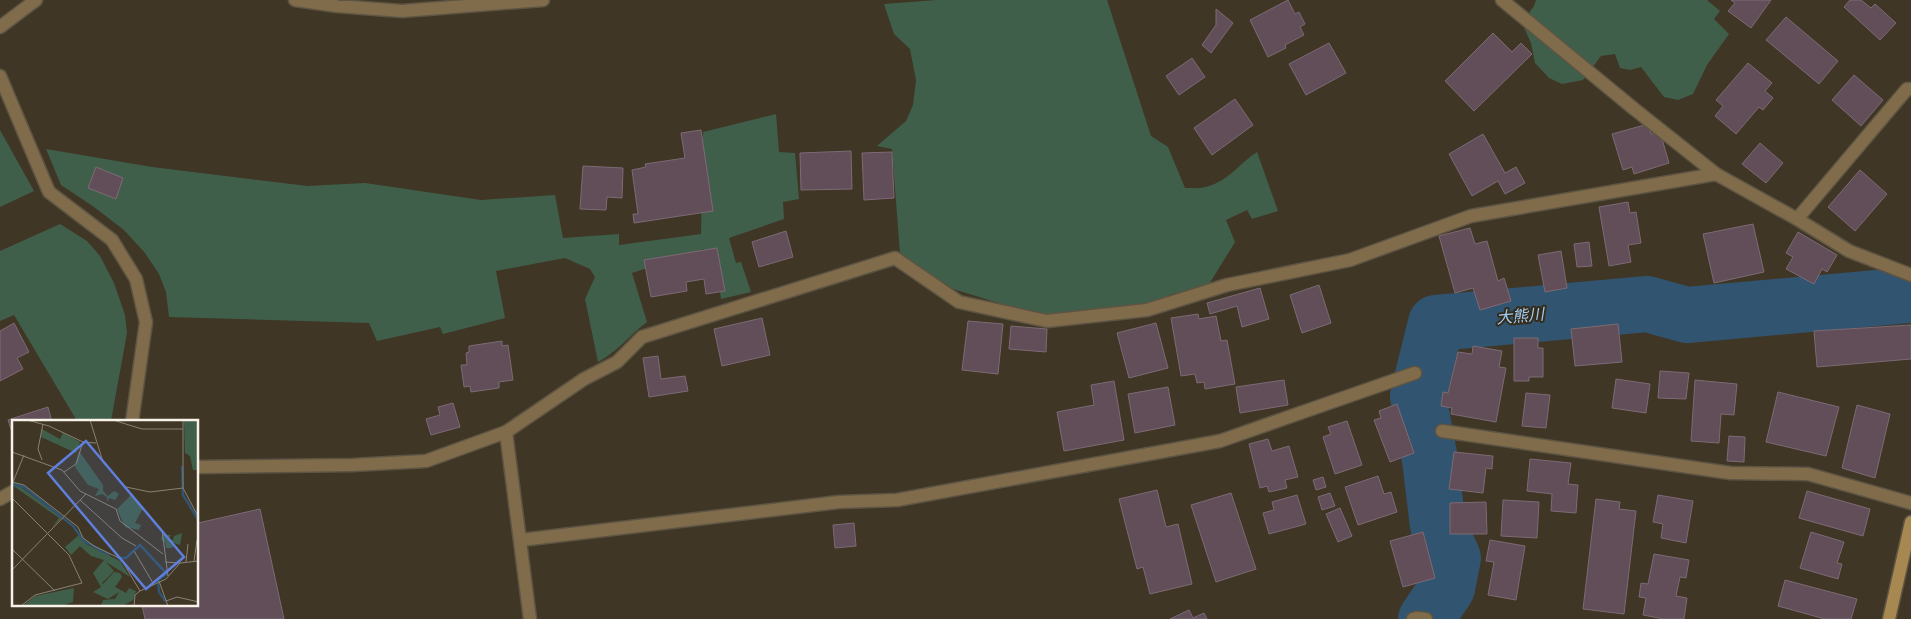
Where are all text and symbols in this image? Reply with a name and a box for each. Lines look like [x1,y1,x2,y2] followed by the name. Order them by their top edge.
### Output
[1495,303,1547,327] water label: 大熊川
[12,420,199,606] inset map

